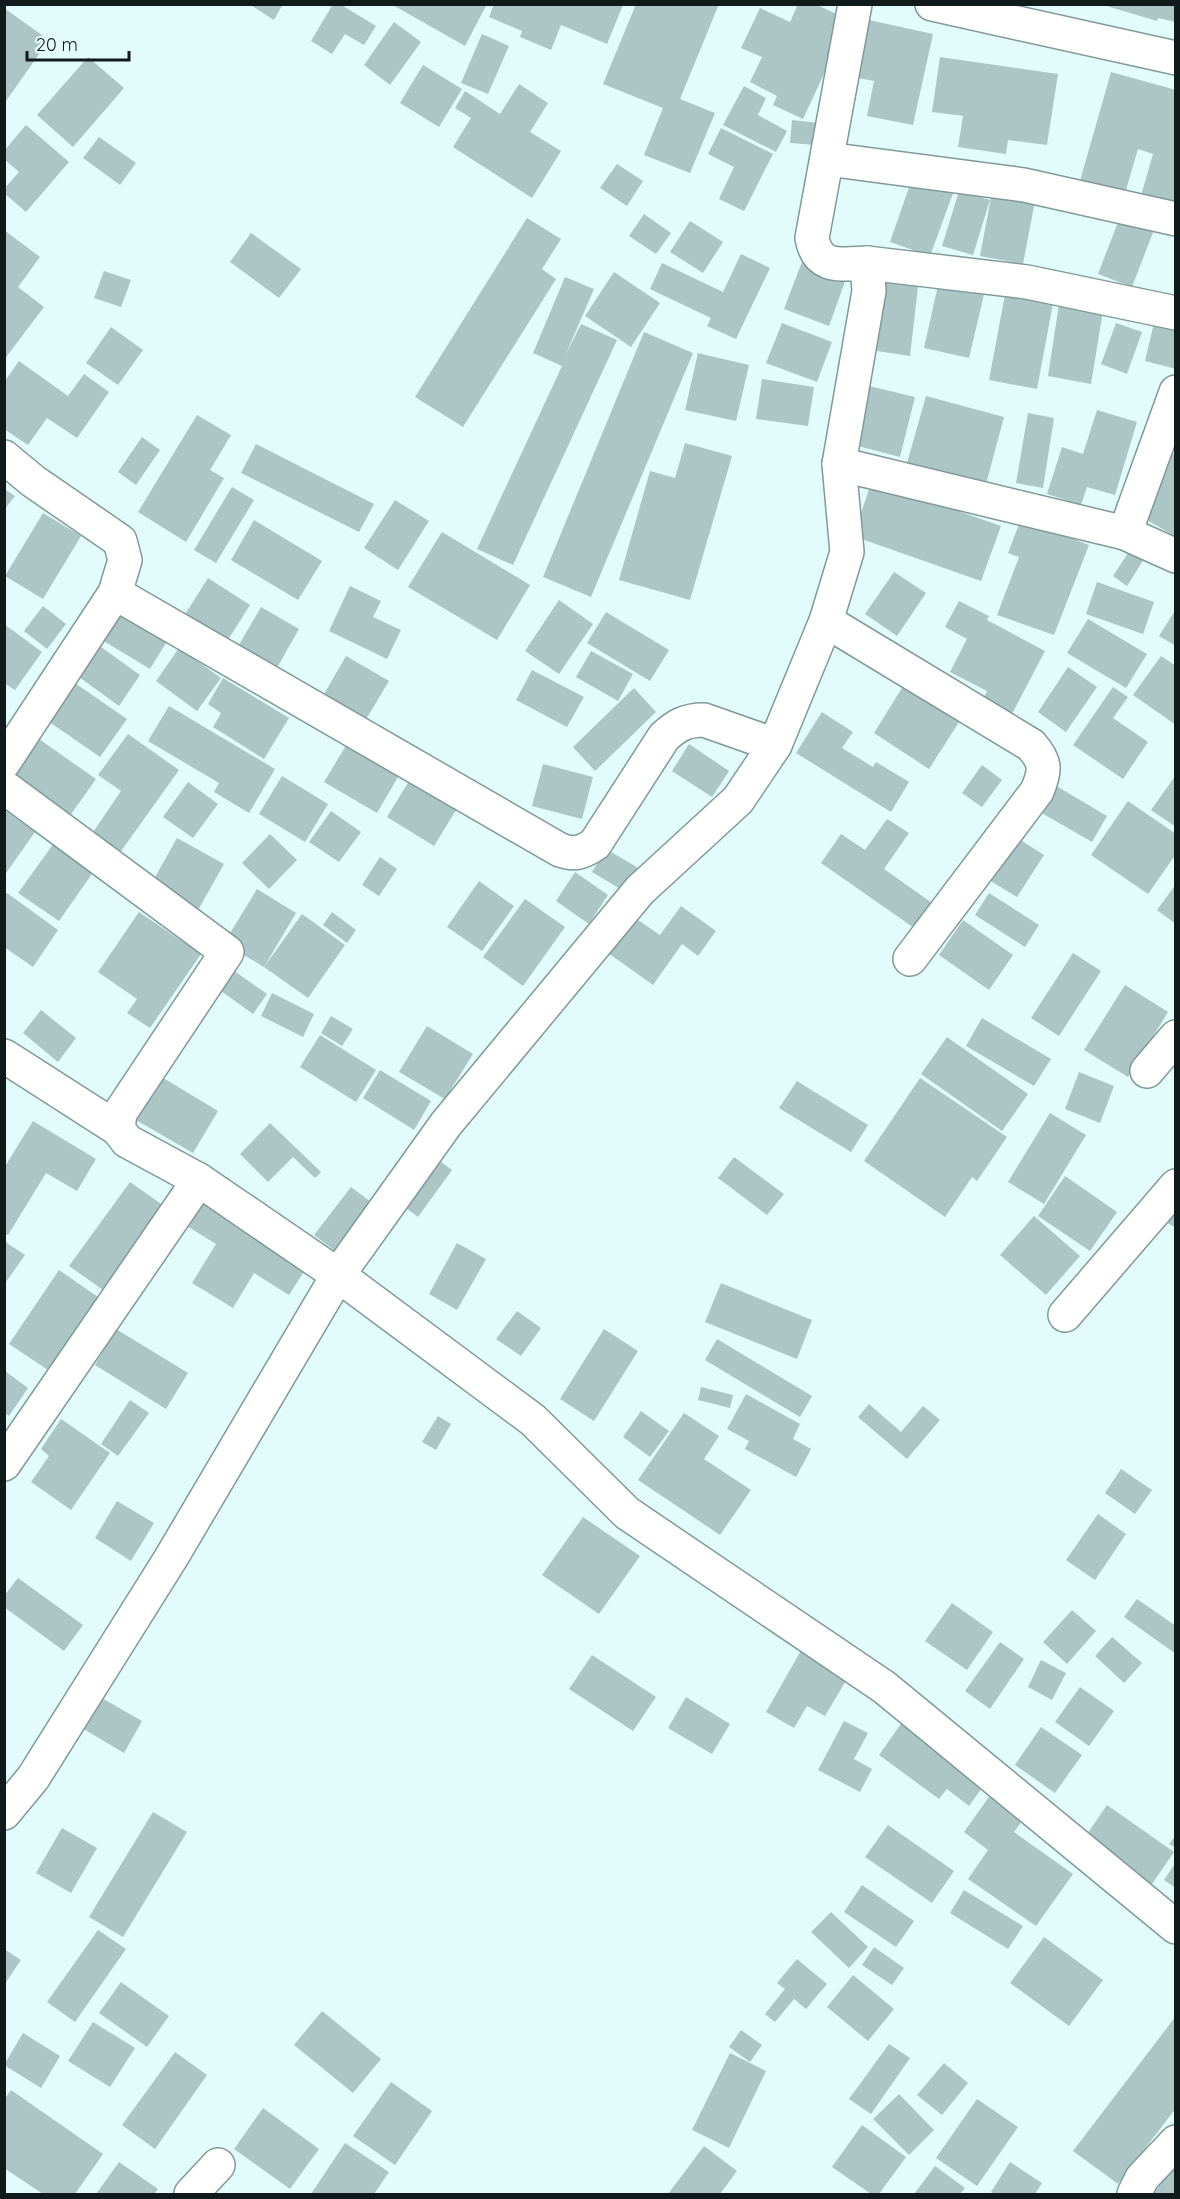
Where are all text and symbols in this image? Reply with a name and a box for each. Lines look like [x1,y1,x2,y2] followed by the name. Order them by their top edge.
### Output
[27,24,129,62] scale bar
[36,33,78,56] text: 20 m

